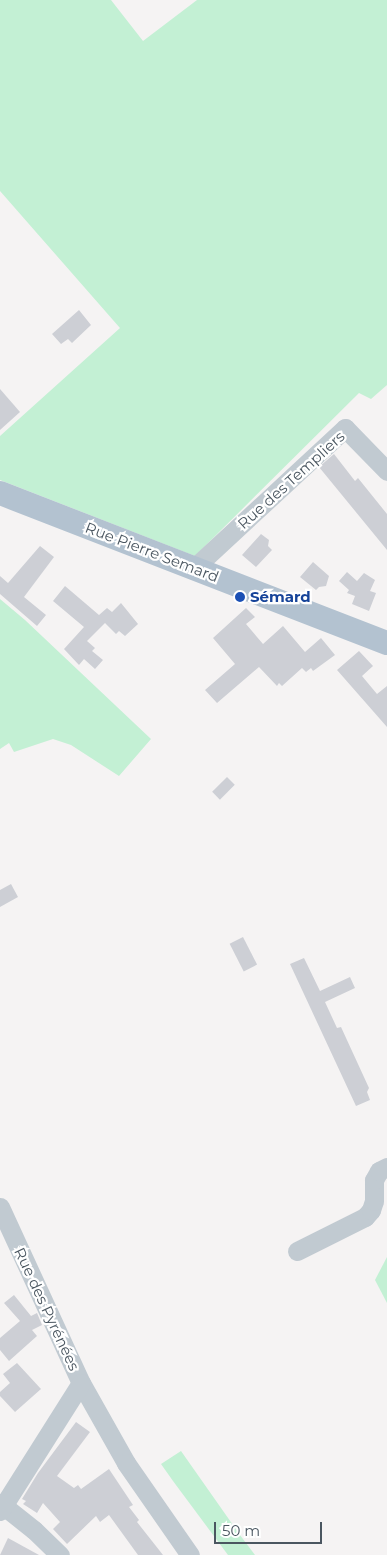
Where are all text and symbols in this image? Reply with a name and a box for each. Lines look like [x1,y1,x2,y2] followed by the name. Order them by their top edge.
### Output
[234,427,348,533] street label: Rue des Templiers
[83,518,221,586] street label: Rue Pierre Semard
[250,588,311,606] place label: Sémard
[234,591,246,603] marker: Sémard
[11,1245,83,1373] street label: Rue des Pyrénées
[217,1512,324,1544] scale bar
[222,1521,260,1540] text: 50 m

